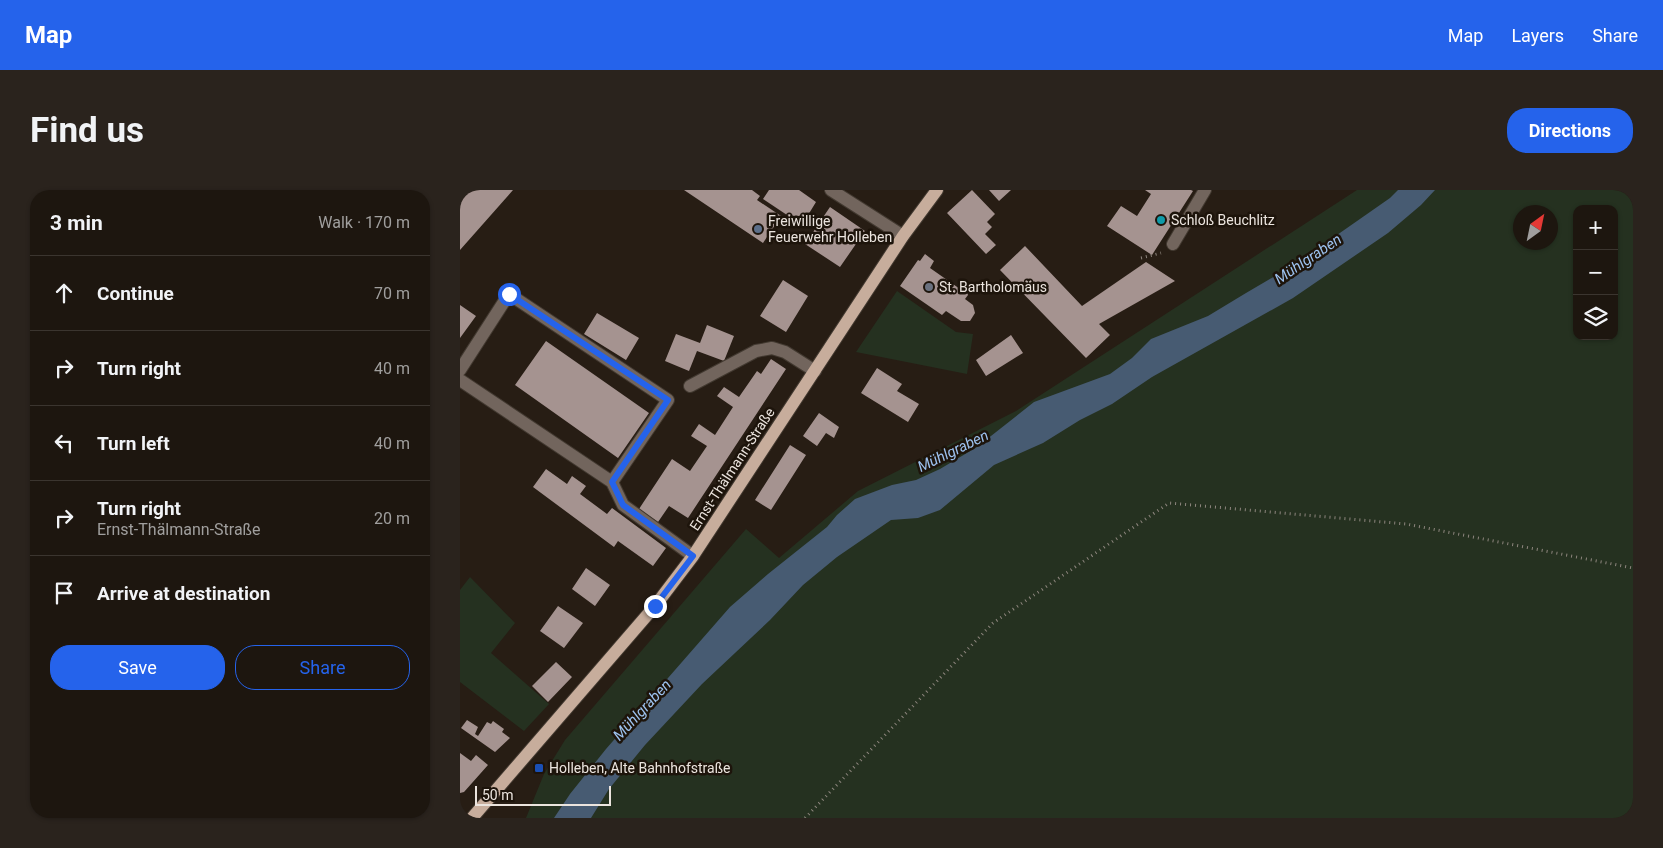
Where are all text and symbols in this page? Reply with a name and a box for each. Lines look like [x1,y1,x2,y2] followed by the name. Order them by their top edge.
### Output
[25,21,72,49] text: Map
[1448,25,1483,46] text: Map
[1511,25,1564,46] text: Layers
[1592,25,1638,46] text: Share
[1507,108,1633,153] button: Directions
[30,110,144,151] text: Find us
[1513,205,1558,250] north arrow
[1573,205,1618,340] map controls
[1573,205,1618,250] button: +
[50,211,103,235] text: 3 min
[1171,212,1275,228] place label: Schloß Beuchlitz
[318,213,410,232] text: Walk · 170 m
[768,213,892,245] place label: Freiwillige Feuerwehr Holleben
[1155,214,1167,226] marker: Schloß Beuchlitz
[752,223,764,235] marker: Freiwillige Feuerwehr Holleben
[1271,230,1345,288] water label: Mühlgraben
[1573,250,1618,295] button: −
[50,279,78,307] icon: ahead
[939,279,1047,295] place label: St. Bartholomäus
[923,281,935,293] marker: St. Bartholomäus
[97,282,174,305] text: Continue
[498,283,521,306] route start
[374,284,410,303] text: 70 m
[1573,295,1618,340] button: layers
[50,354,78,382] icon: right
[97,357,181,380] text: Turn right
[374,359,410,378] text: 40 m
[686,405,778,533] street label: Ernst-Thälmann-Straße
[914,426,992,476] water label: Mühlgraben
[50,429,78,457] icon: left
[97,432,170,455] text: Turn left
[374,434,410,453] text: 40 m
[97,497,181,520] text: Turn right
[50,504,78,532] icon: right
[374,509,410,528] text: 20 m
[97,520,261,539] text: Ernst-Thälmann-Straße
[50,579,78,607] icon: arrive
[97,582,270,605] text: Arrive at destination
[644,595,667,618] route end
[50,645,225,690] button: Save
[235,645,410,690] button: Share
[609,676,675,744] water label: Mühlgraben
[549,760,730,776] place label: Holleben, Alte Bahnhofstraße
[533,762,545,774] marker: Holleben, Alte Bahnhofstraße
[475,783,611,806] scale bar
[482,787,514,803] text: 50 m

